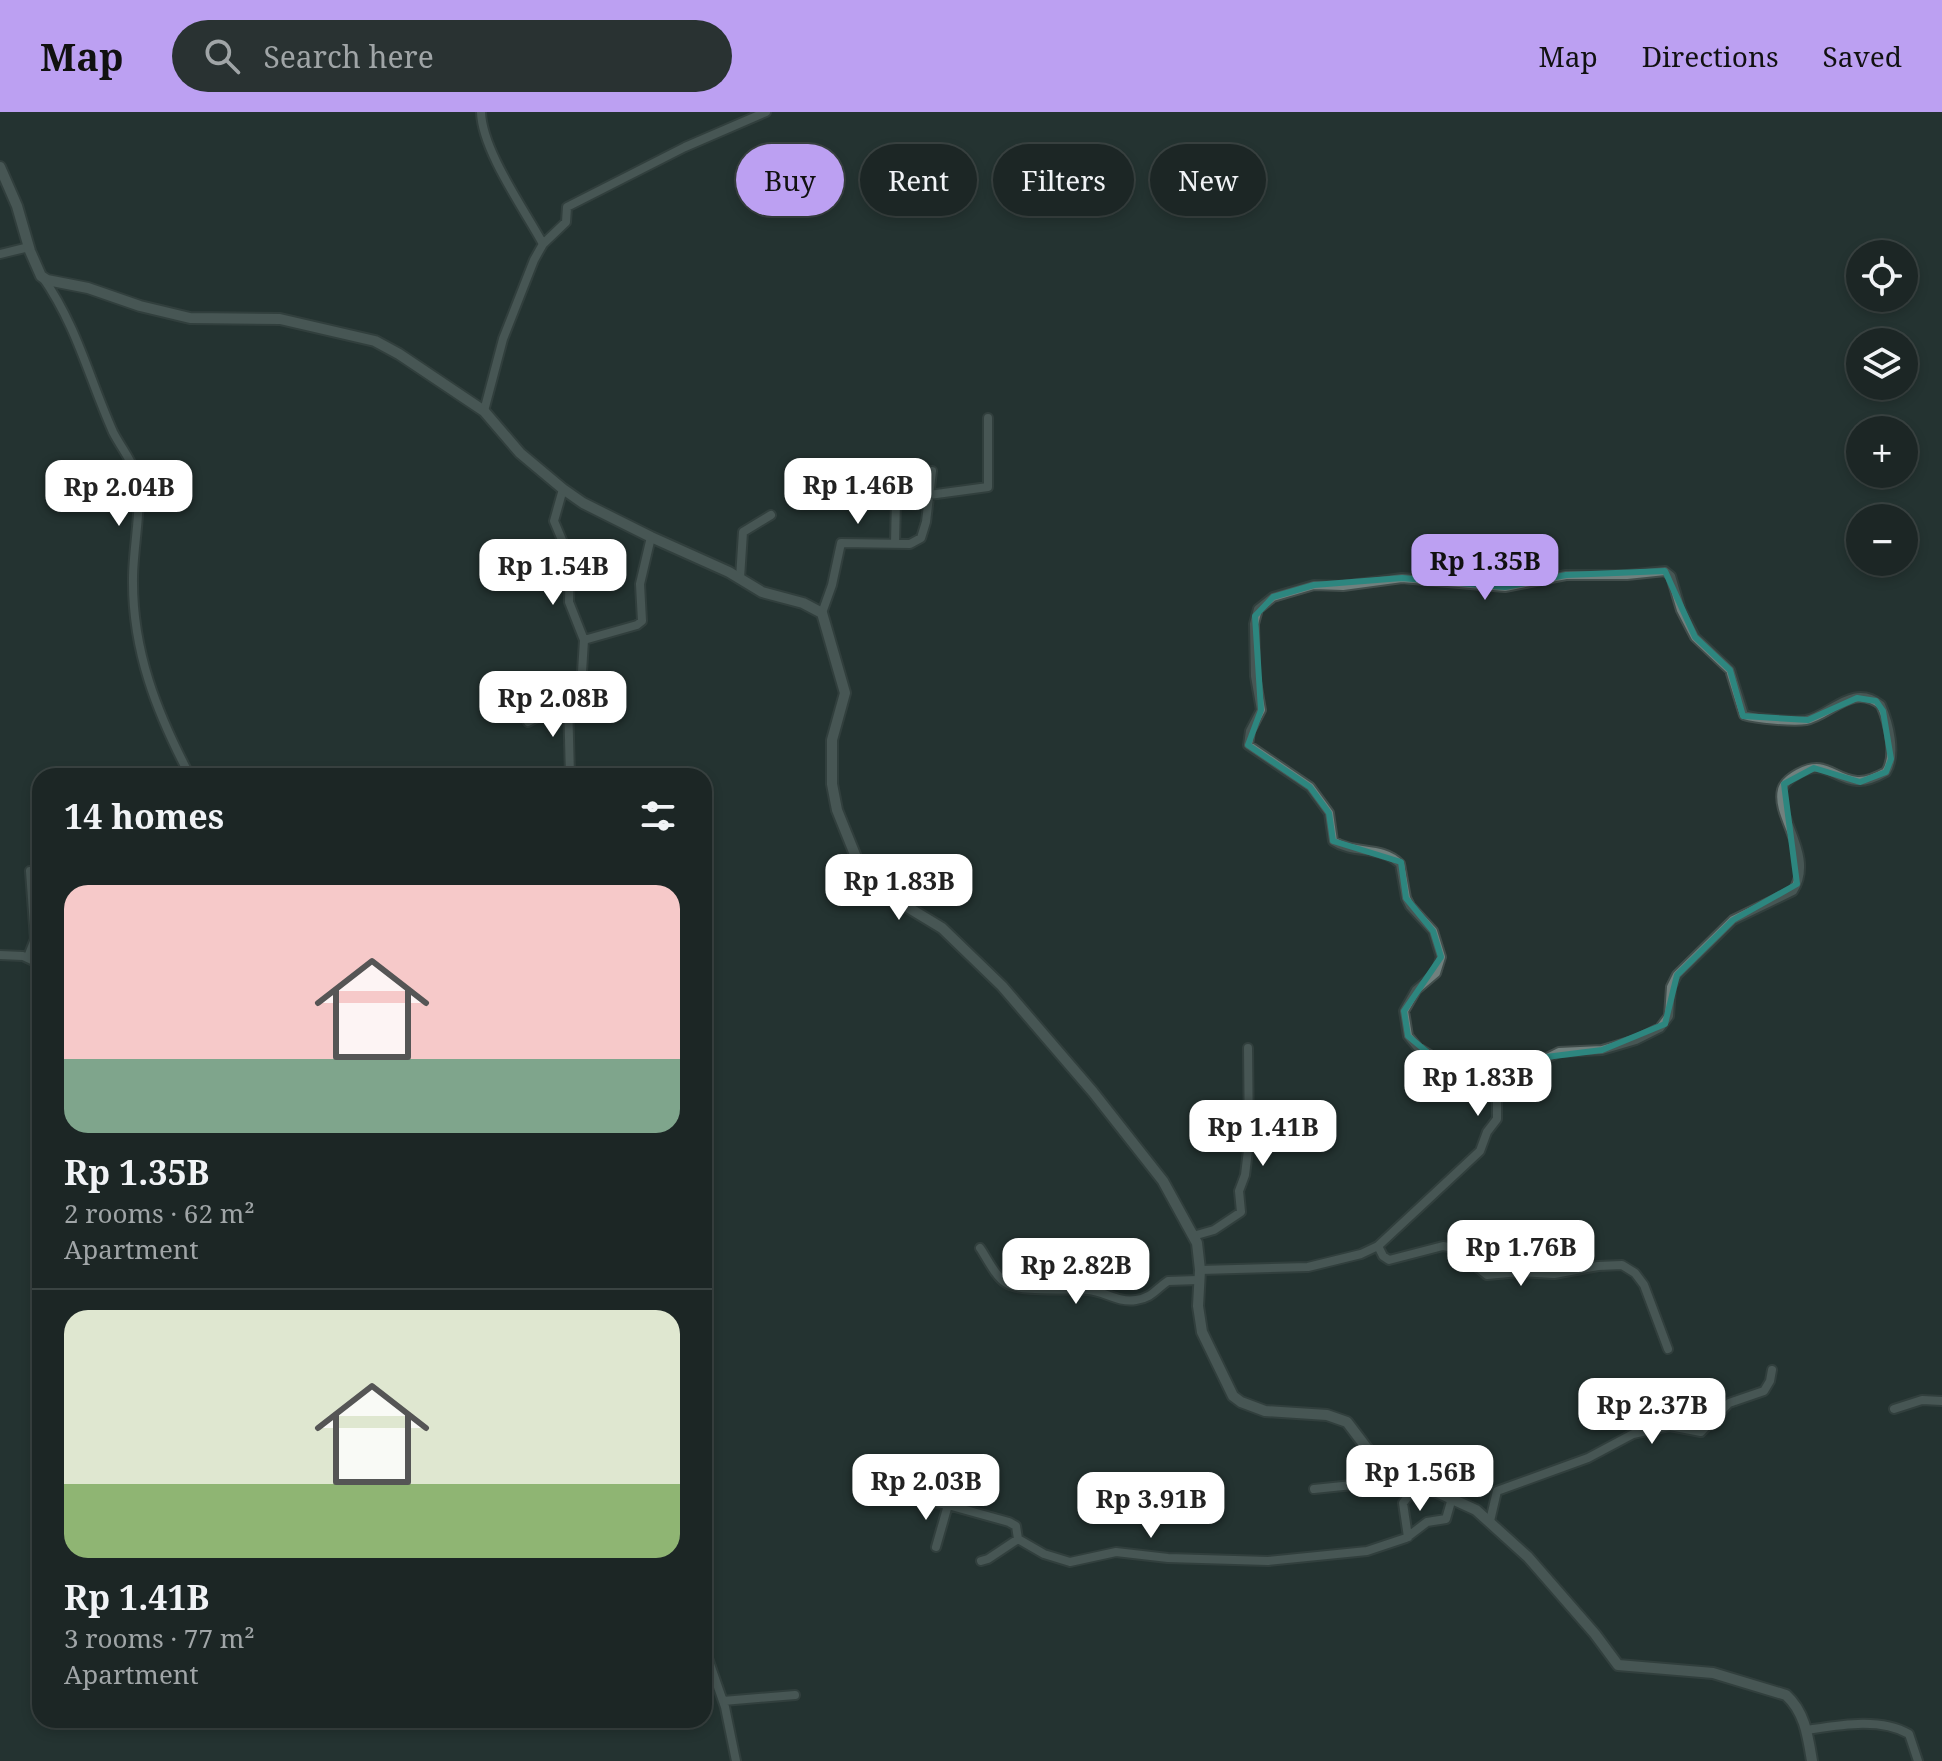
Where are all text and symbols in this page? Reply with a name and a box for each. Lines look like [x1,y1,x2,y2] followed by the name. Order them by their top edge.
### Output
[172,20,732,92] search box
[40,30,124,82] text: Map
[200,34,244,78] icon: search
[264,36,434,77] text: Search here
[1538,37,1598,75] text: Map
[1642,37,1779,75] text: Directions
[1823,37,1902,75] text: Saved
[736,144,844,216] chip: Buy
[860,144,977,216] chip: Rent
[993,144,1134,216] chip: Filters
[1150,144,1266,216] chip: New
[1846,240,1918,576] map controls
[1846,240,1918,312] button: locate
[1846,328,1918,400] button: layers
[1846,416,1918,488] button: +
[775,458,941,526] pin: Rp 1.46B
[36,460,202,528] pin: Rp 2.04B
[802,466,914,502] text: Rp 1.46B
[63,468,175,504] text: Rp 2.04B
[1846,504,1918,576] button: −
[1402,534,1568,602] pin: Rp 1.35B
[470,539,636,607] pin: Rp 1.54B
[1429,542,1541,578] text: Rp 1.35B
[497,547,609,583] text: Rp 1.54B
[470,671,636,739] pin: Rp 2.08B
[497,679,609,715] text: Rp 2.08B
[64,793,224,839] text: 14 homes
[636,794,680,838] icon: filters
[816,854,982,922] pin: Rp 1.83B
[843,862,955,898] text: Rp 1.83B
[300,937,444,1081] icon: home
[1395,1050,1561,1118] pin: Rp 1.83B
[1422,1058,1534,1094] text: Rp 1.83B
[1180,1100,1346,1168] pin: Rp 1.41B
[1207,1108,1319,1144] text: Rp 1.41B
[64,1149,209,1195] text: Rp 1.35B
[64,1195,255,1231] text: 2 rooms · 62 m²
[1438,1220,1604,1288] pin: Rp 1.76B
[1465,1228,1577,1264] text: Rp 1.76B
[64,1231,199,1267] text: Apartment
[993,1238,1159,1306] pin: Rp 2.82B
[1020,1246,1132,1282] text: Rp 2.82B
[300,1362,444,1506] icon: home
[1569,1378,1735,1446] pin: Rp 2.37B
[1596,1386,1708,1422] text: Rp 2.37B
[1337,1445,1503,1513] pin: Rp 1.56B
[1364,1453,1476,1489] text: Rp 1.56B
[843,1454,1009,1522] pin: Rp 2.03B
[870,1462,982,1498] text: Rp 2.03B
[1068,1472,1234,1540] pin: Rp 3.91B
[1095,1480,1207,1516] text: Rp 3.91B
[64,1574,209,1620] text: Rp 1.41B
[64,1620,255,1656] text: 3 rooms · 77 m²
[64,1656,199,1692] text: Apartment

